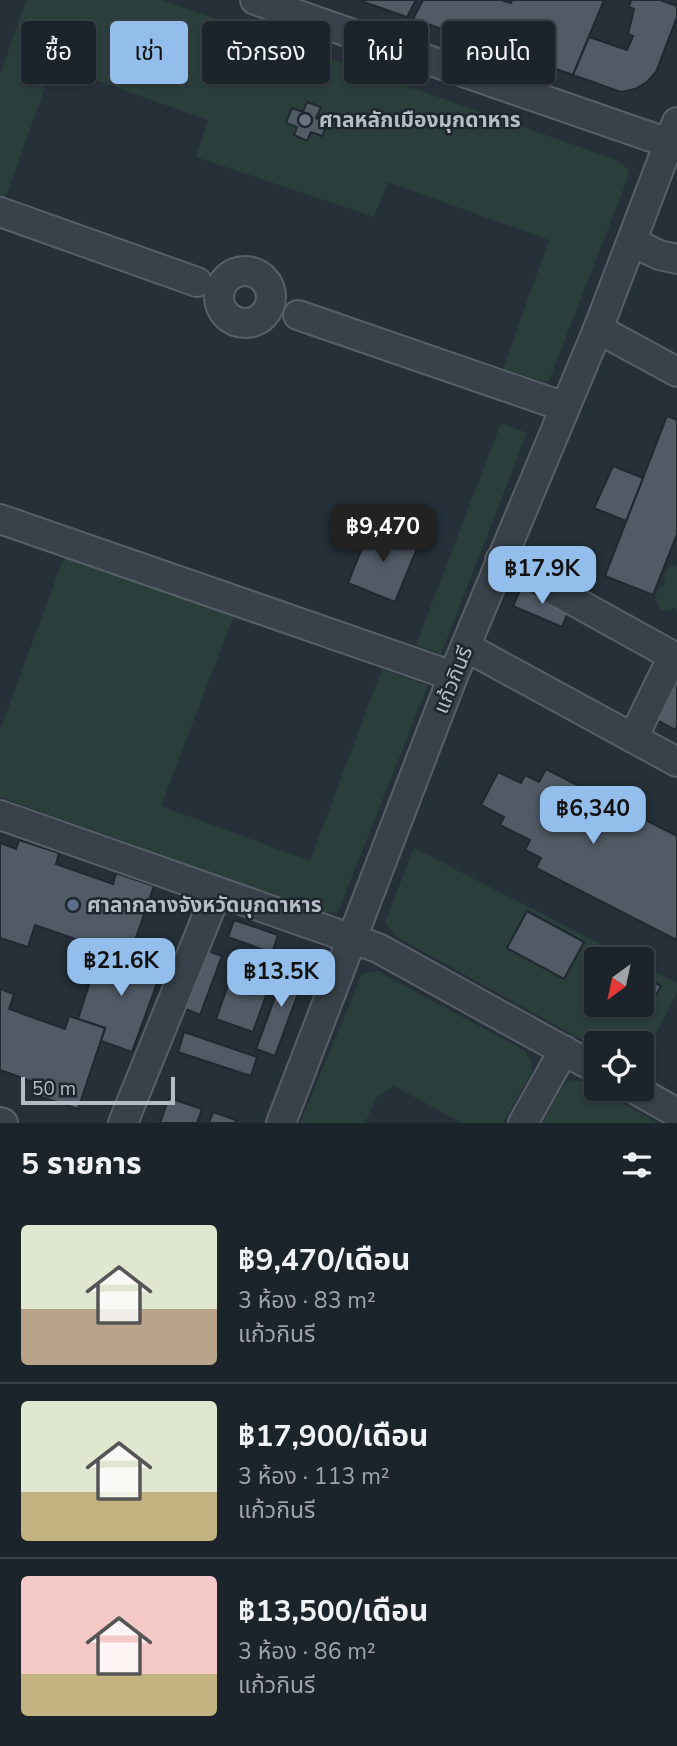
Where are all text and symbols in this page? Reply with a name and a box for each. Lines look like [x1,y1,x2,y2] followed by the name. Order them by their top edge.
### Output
[21,21,96,84] chip: ซื้อ
[110,21,188,84] chip: เช่า
[202,21,330,84] chip: ตัวกรอง
[344,21,428,84] chip: ใหม่
[442,21,555,84] chip: คอนโด
[319,106,521,134] place label: ศาลหลักเมืองมุกดาหาร
[297,112,313,128] marker: ศาลหลักเมืองมุกดาหาร
[326,504,440,564] pin: ฿9,470
[346,511,420,542] text: ฿9,470
[485,546,599,606] pin: ฿17.9K
[504,553,580,584] text: ฿17.9K
[427,642,479,718] street label: แก้วกินรี
[536,786,650,846] pin: ฿6,340
[556,793,630,824] text: ฿6,340
[87,891,322,919] place label: ศาลากลางจังหวัดมุกดาหาร
[65,897,81,913] marker: ศาลากลางจังหวัดมุกดาหาร
[64,939,178,998] pin: ฿21.6K
[83,945,159,976] text: ฿21.6K
[584,947,654,1017] north arrow
[584,947,654,1101] map controls
[224,950,338,1009] pin: ฿13.5K
[243,956,319,987] text: ฿13.5K
[584,1031,654,1101] button: locate
[21,1074,175,1106] scale bar
[32,1076,76,1102] text: 50 m
[21,1144,142,1185] text: 5 รายการ
[618,1146,656,1184] icon: filters
[238,1240,410,1281] text: ฿9,470/เดือน
[77,1253,161,1337] icon: home
[238,1285,376,1316] text: 3 ห้อง · 83 m²
[238,1319,315,1350] text: แก้วกินรี
[238,1416,428,1457] text: ฿17,900/เดือน
[77,1429,161,1513] icon: home
[238,1461,390,1492] text: 3 ห้อง · 113 m²
[238,1495,315,1526] text: แก้วกินรี
[238,1591,428,1632] text: ฿13,500/เดือน
[77,1604,161,1688] icon: home
[238,1636,376,1667] text: 3 ห้อง · 86 m²
[238,1670,315,1701] text: แก้วกินรี

